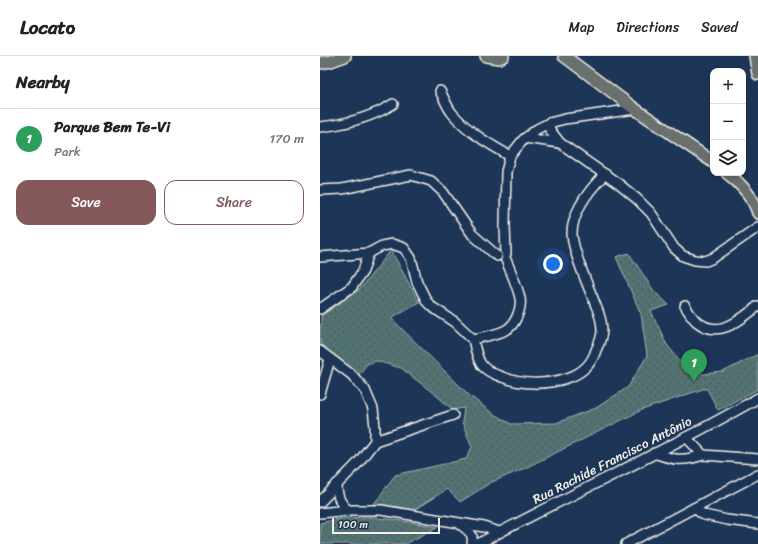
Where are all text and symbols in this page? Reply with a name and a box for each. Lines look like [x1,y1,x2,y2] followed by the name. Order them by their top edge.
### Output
[20,11,75,44] text: Locato
[568,15,594,40] text: Map
[616,15,679,40] text: Directions
[701,15,738,40] text: Saved
[16,67,70,97] text: Nearby
[710,68,746,176] map controls
[710,68,746,104] button: +
[710,104,746,140] button: −
[54,114,170,140] text: Parque Bem Te-Vi
[26,127,32,150] text: 1
[269,127,304,150] text: 170 m
[54,140,81,163] text: Park
[710,140,746,176] button: layers
[16,180,156,225] button: Save
[164,180,304,225] button: Share
[543,254,563,274] your location
[681,349,707,382] pin: 1
[528,410,696,510] street label: Rua Rachide Francisco Antônio
[338,515,368,534] text: 100 m
[332,516,440,535] scale bar

